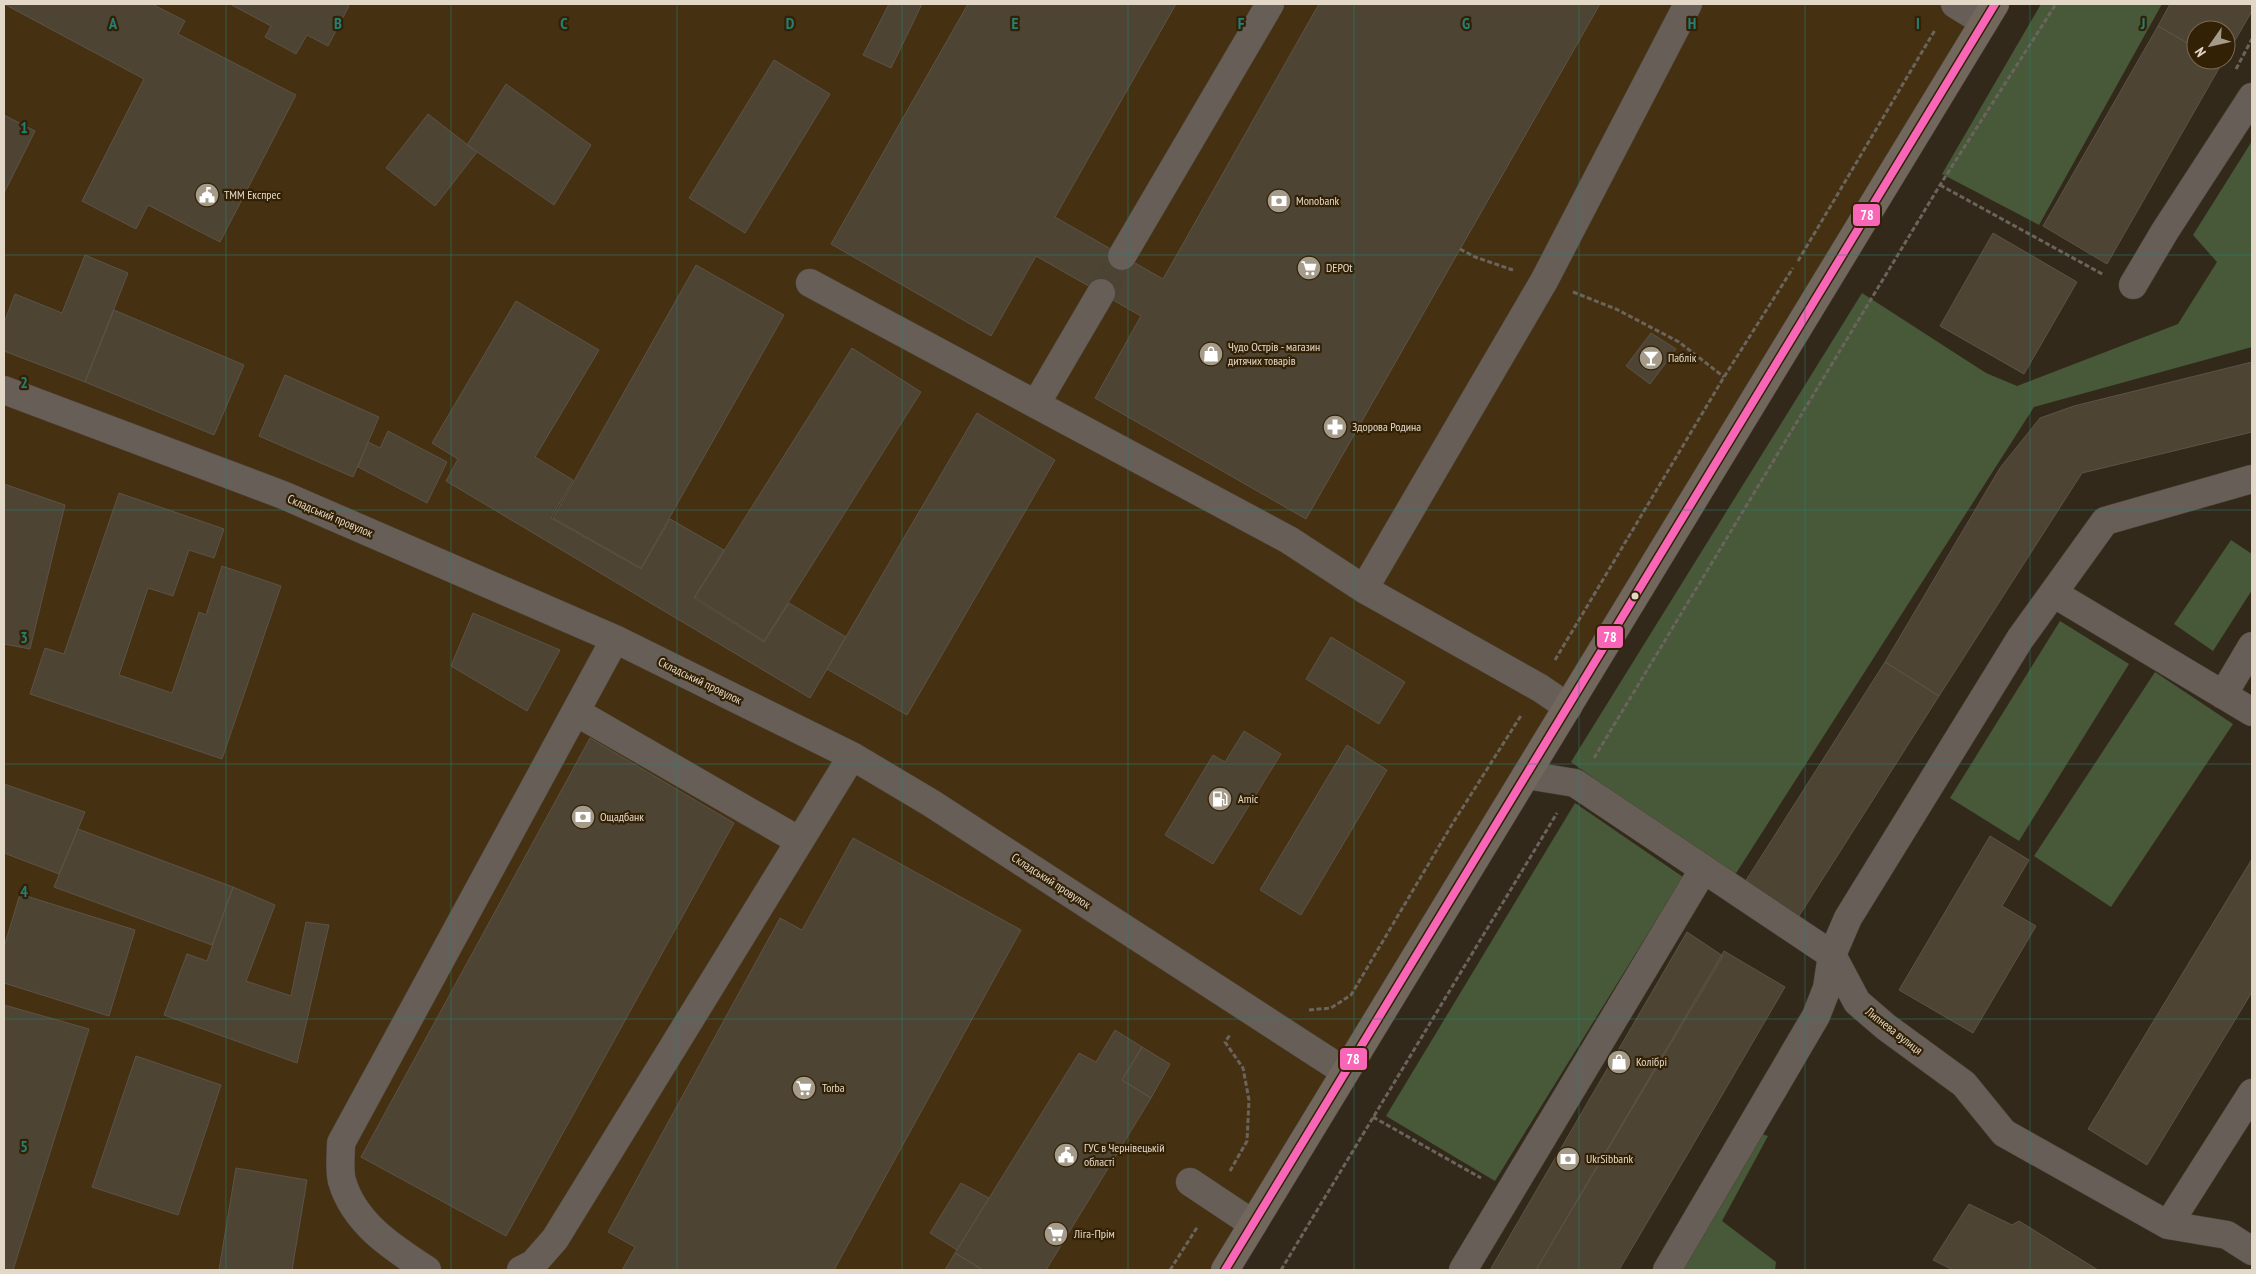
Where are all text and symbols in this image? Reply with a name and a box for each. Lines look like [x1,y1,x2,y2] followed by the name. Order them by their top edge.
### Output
[108,13,118,33] text: A
[334,13,342,33] text: B
[560,13,568,33] text: C
[786,13,795,33] text: D
[1012,13,1019,33] text: E
[1238,13,1245,33] text: F
[1462,13,1470,33] text: G
[1688,13,1696,33] text: H
[1916,13,1920,33] text: I
[2140,13,2145,33] text: J
[2186,20,2236,70] north arrow
[2191,44,2210,60] text: N
[20,117,28,137] text: 1
[194,182,220,208] public building icon: ТММ Експрес
[224,187,281,202] place label: ТММ Експрес
[1266,188,1292,214] bank icon: Monobank
[1296,193,1340,208] place label: Monobank
[1852,203,1881,227] line badge: 78
[1860,206,1874,224] text: 78
[1296,255,1322,281] supermarket icon: DEPOt
[1326,260,1353,275] place label: DEPOt
[1228,339,1320,368] place label: Чудо Острів - магазин дитячих товарів
[1198,341,1224,367] shop icon: Чудо Острів - магазин дитячих товарів
[1638,345,1664,371] bar icon: Паблік
[1668,350,1697,365] place label: Паблік
[20,372,28,392] text: 2
[1322,414,1348,440] pharmacy icon: Здорова Родина
[1352,419,1421,434] place label: Здорова Родина
[285,491,375,540] street label: Складський провулок
[1630,591,1640,601] unlabelled marker
[1596,625,1624,649] line badge: 78
[20,627,28,647] text: 3
[1603,628,1617,646] text: 78
[656,654,745,707] street label: Складський провулок
[1207,786,1233,812] fuel station icon: Amic
[1238,791,1259,806] place label: Amic
[570,804,596,830] bank icon: Ощадбанк
[600,809,644,824] place label: Ощадбанк
[1009,849,1094,912] street label: Складський провулок
[20,881,28,901] text: 4
[1862,1003,1926,1058] street label: Липнева вулиця
[1339,1047,1368,1071] line badge: 78
[1606,1049,1632,1075] shop icon: Колібрі
[1346,1050,1360,1068] text: 78
[1636,1054,1667,1069] place label: Колібрі
[791,1075,817,1101] supermarket icon: Torba
[822,1080,845,1095] place label: Torba
[20,1136,28,1156] text: 5
[1084,1140,1165,1169] place label: ГУС в Чернівецькій області
[1053,1142,1079,1168] public building icon: ГУС в Чернівецькій області
[1555,1146,1581,1172] bank icon: UkrSibbank
[1586,1151,1633,1166] place label: UkrSibbank
[1043,1221,1069,1247] supermarket icon: Ліга-Прім
[1073,1226,1115,1241] place label: Ліга-Прім

